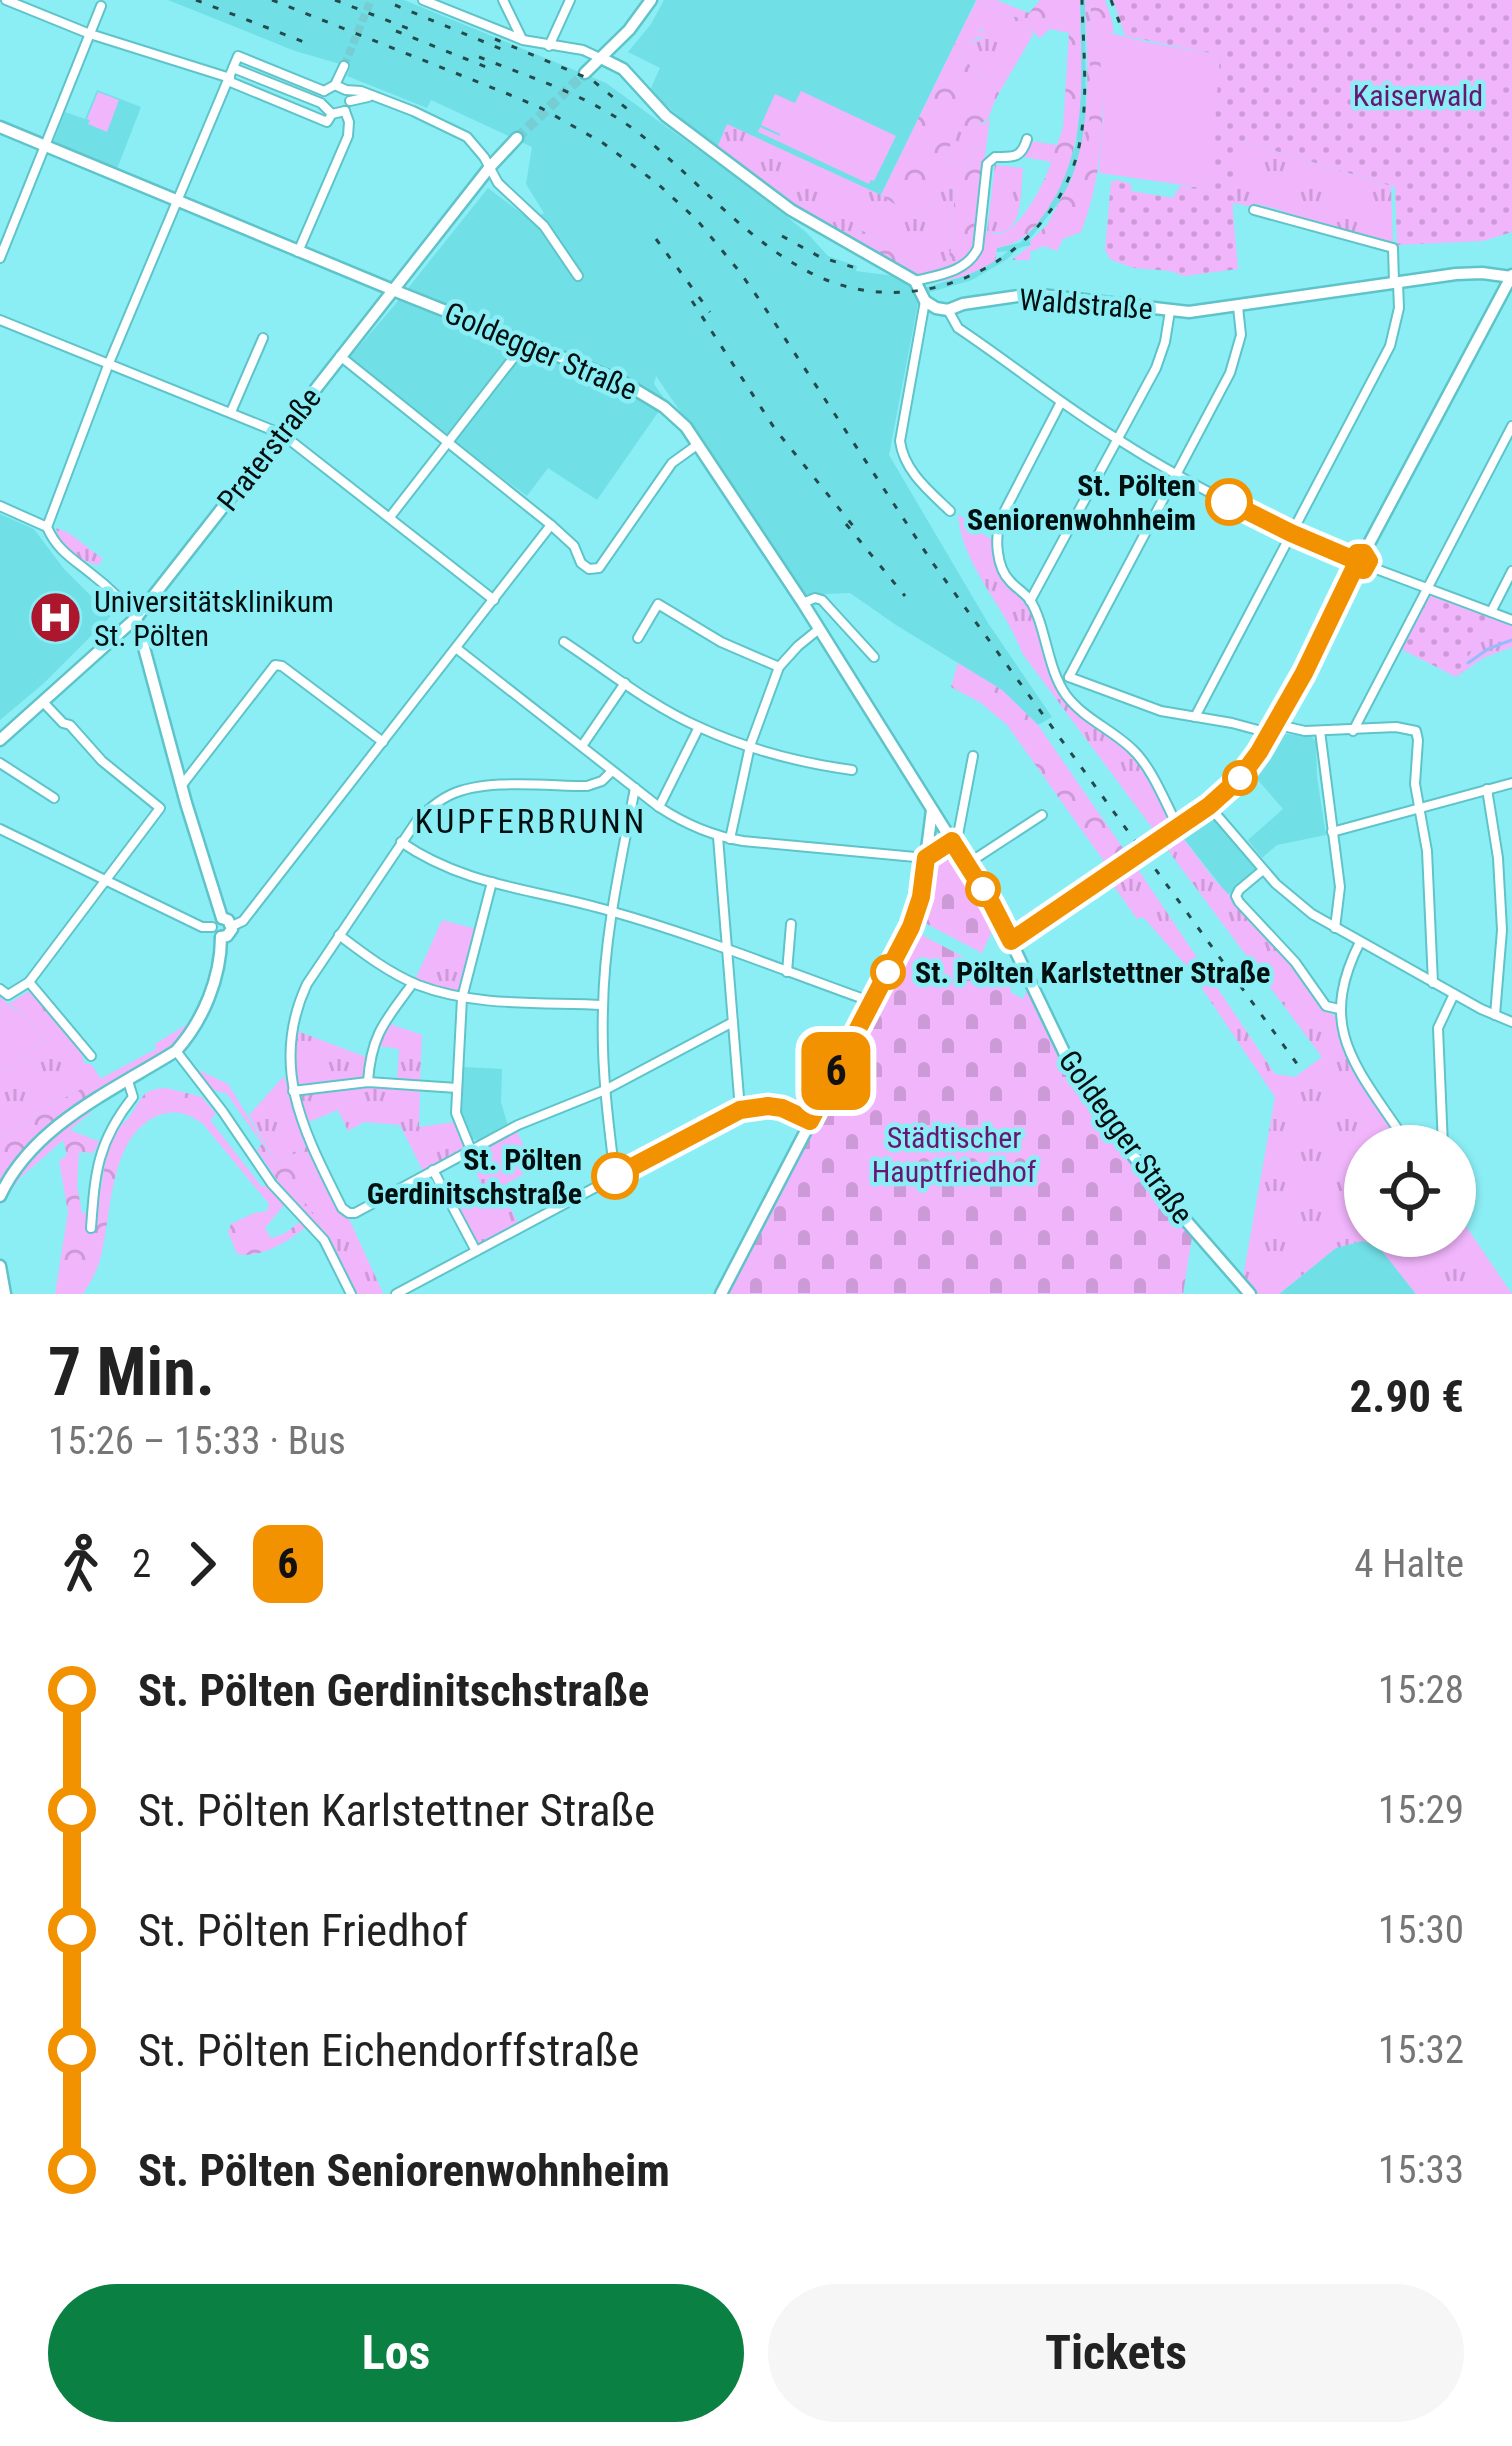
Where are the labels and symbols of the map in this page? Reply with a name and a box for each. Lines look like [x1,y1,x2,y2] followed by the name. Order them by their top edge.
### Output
[1353,78,1483,113] park label: Kaiserwald
[1018,282,1154,326] street label: Waldstraße
[440,295,642,407] street label: Goldegger Straße
[210,380,328,518] street label: Praterstraße
[967,468,1196,537] place label: St. Pölten Seniorenwohnheim
[1207,480,1251,524] marker: St. Pölten Seniorenwohnheim
[94,584,334,653] place label: Universitätsklinikum St. Pölten
[27,590,83,646] hospital icon: Universitätsklinikum St. Pölten
[1224,762,1256,794] unlabelled marker
[415,802,647,841] district label: KUPFERBRUNN
[967,873,999,905] unlabelled marker
[915,955,1270,990] place label: St. Pölten Karlstettner Straße
[872,956,904,988] marker: St. Pölten Karlstettner Straße
[797,1032,875,1110] line badge: 6
[1051,1044,1201,1230] street label: Goldegger Straße
[872,1120,1037,1189] park label: Städtischer Hauptfriedhof
[367,1142,582,1211] place label: St. Pölten Gerdinitschstraße
[593,1154,637,1198] marker: St. Pölten Gerdinitschstraße

